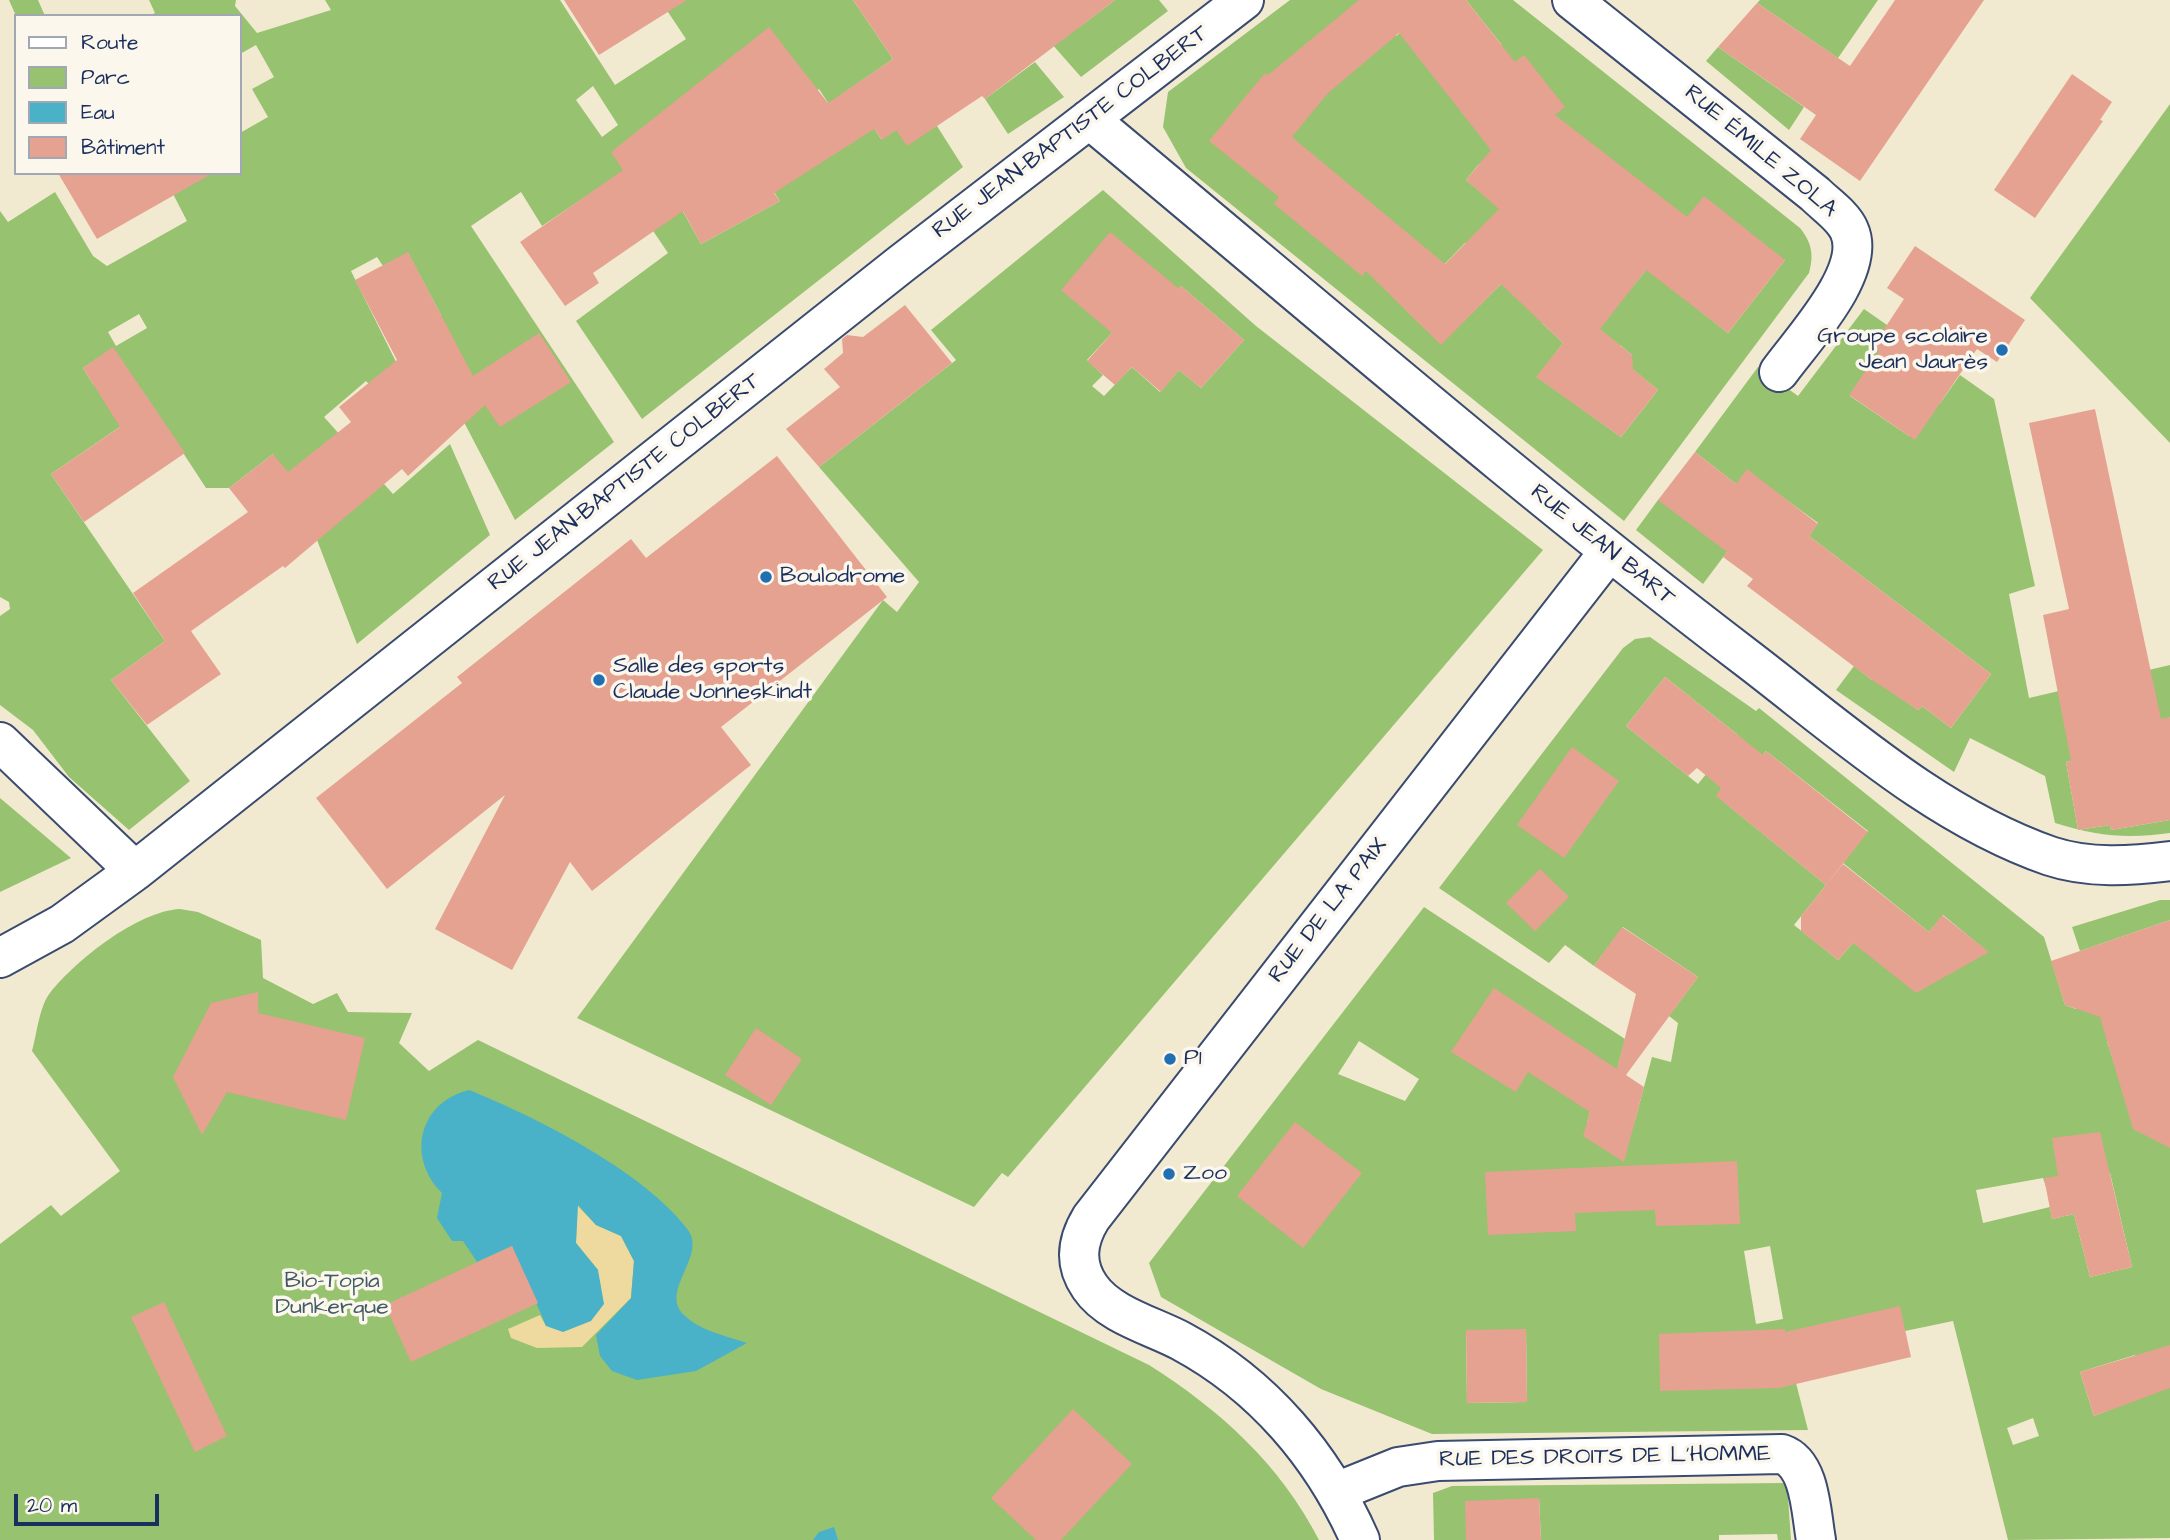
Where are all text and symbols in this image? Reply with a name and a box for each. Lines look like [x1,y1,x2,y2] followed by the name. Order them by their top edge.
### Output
[14,14,242,175] legend
[928,20,1214,246] street label: RUE JEAN-BAPTISTE COLBERT
[81,28,138,57] text: Route
[81,63,130,92] text: Parc
[1678,80,1842,224] street label: RUE ÉMILE ZOLA
[81,98,115,127] text: Eau
[81,133,165,162] text: Bâtiment
[1817,323,1988,377] place label: Groupe scolaire Jean Jaurès
[1994,342,2010,358] marker: Groupe scolaire Jean Jaurès
[483,368,767,598] street label: RUE JEAN-BAPTISTE COLBERT
[1524,479,1680,613] street label: RUE JEAN BART
[780,563,905,591] place label: Boulodrome
[758,569,774,585] marker: Boulodrome
[613,653,812,707] place label: Salle des sports Claude Jonneskindt
[591,672,607,688] marker: Salle des sports Claude Jonneskindt
[1264,833,1394,989] street label: RUE DE LA PAIX
[1184,1045,1202,1073] place label: P1
[1162,1051,1178,1067] marker: P1
[1183,1160,1227,1188] place label: Zoo
[1161,1166,1177,1182] marker: Zoo
[275,1268,389,1322] park label: Bio-Topia Dunkerque
[1439,1441,1771,1475] street label: RUE DES DROITS DE L'HOMME
[18,1480,163,1524] scale bar
[27,1491,77,1520] text: 20 m

